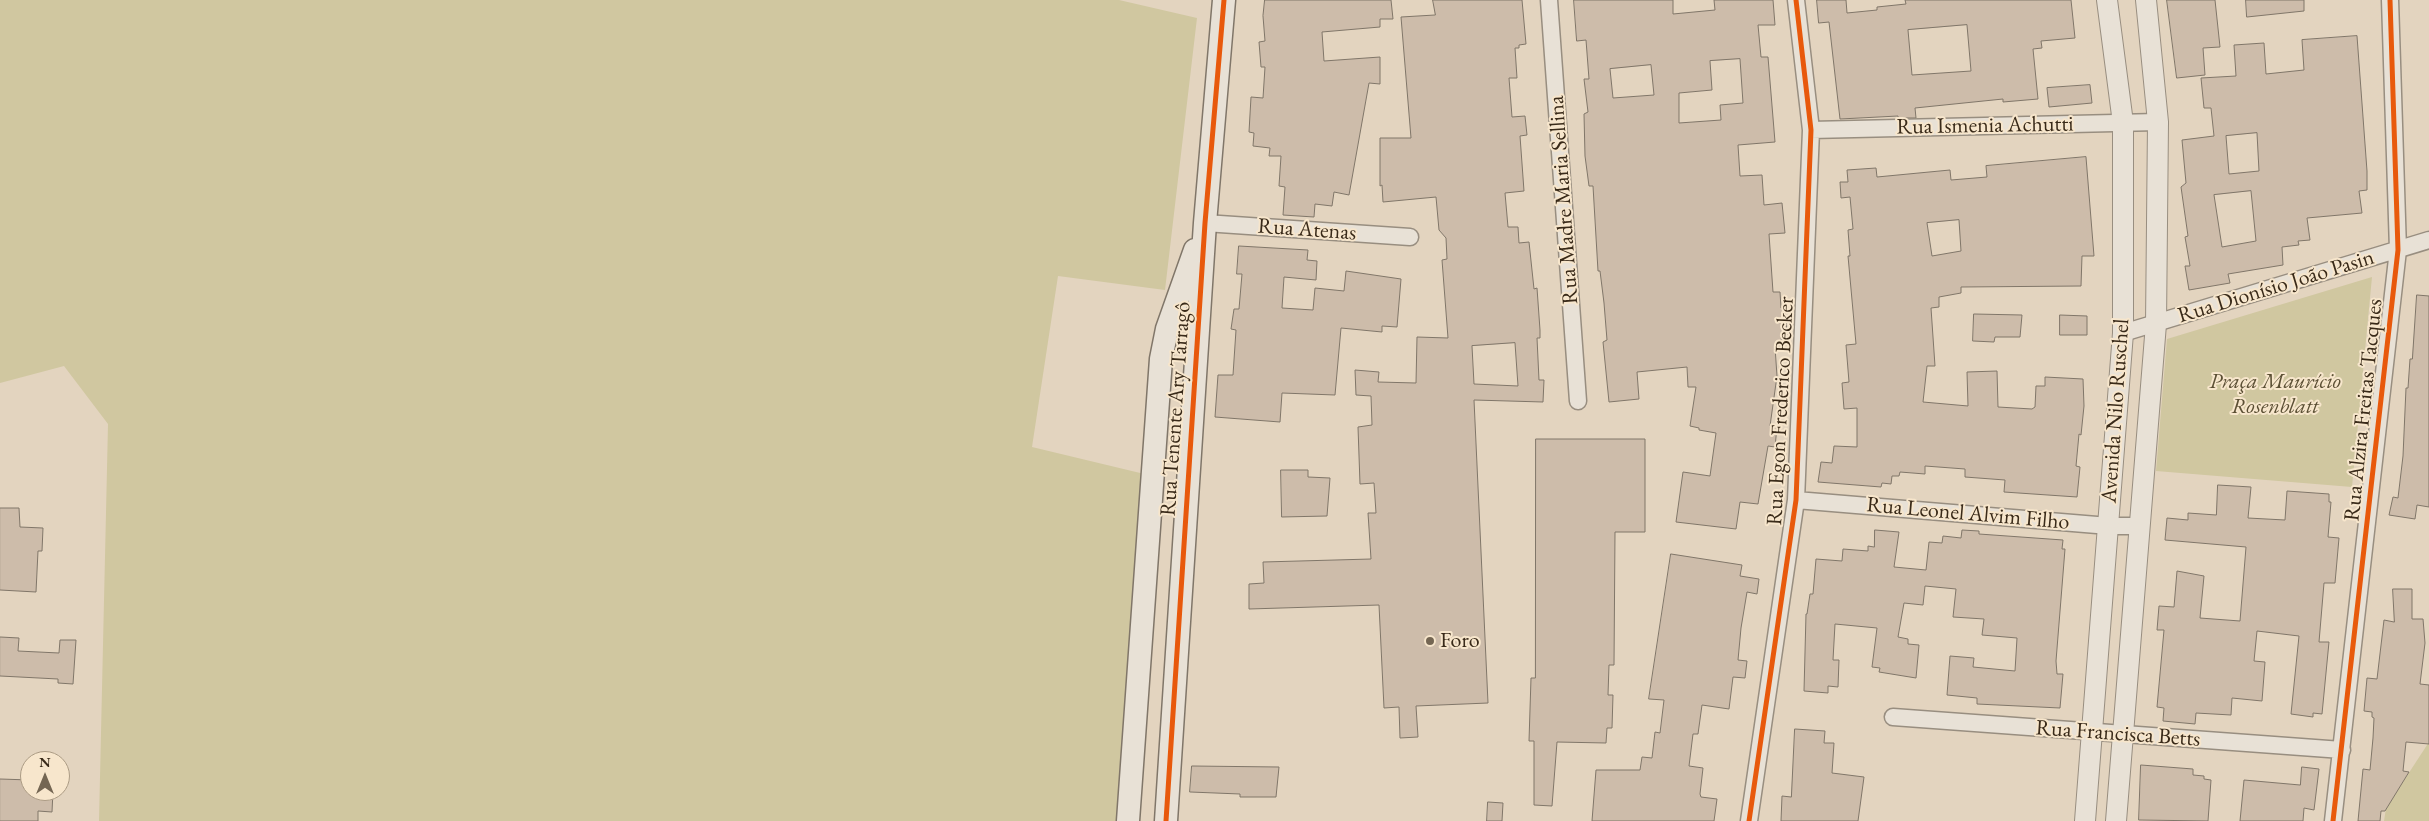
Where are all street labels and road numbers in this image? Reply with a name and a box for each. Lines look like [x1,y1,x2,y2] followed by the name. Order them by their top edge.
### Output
[1544,95,1584,305] street label: Rua Madre Maria Sellina
[1896,111,2074,141] street label: Rua Ismenia Achutti
[1257,213,1357,247] street label: Rua Atenas
[2175,245,2377,329] street label: Rua Dionísio João Pasin
[1762,296,1800,526] street label: Rua Egon Frederico Becker
[2339,298,2389,522] street label: Rua Alzira Freitas Tacques
[1155,301,1197,517] street label: Rua Tenente Ary Tarragô
[2096,318,2136,504] street label: Avenida Nilo Ruschel
[1865,492,2071,536] street label: Rua Leonel Alvim Filho
[2035,715,2201,753] street label: Rua Francisca Betts

